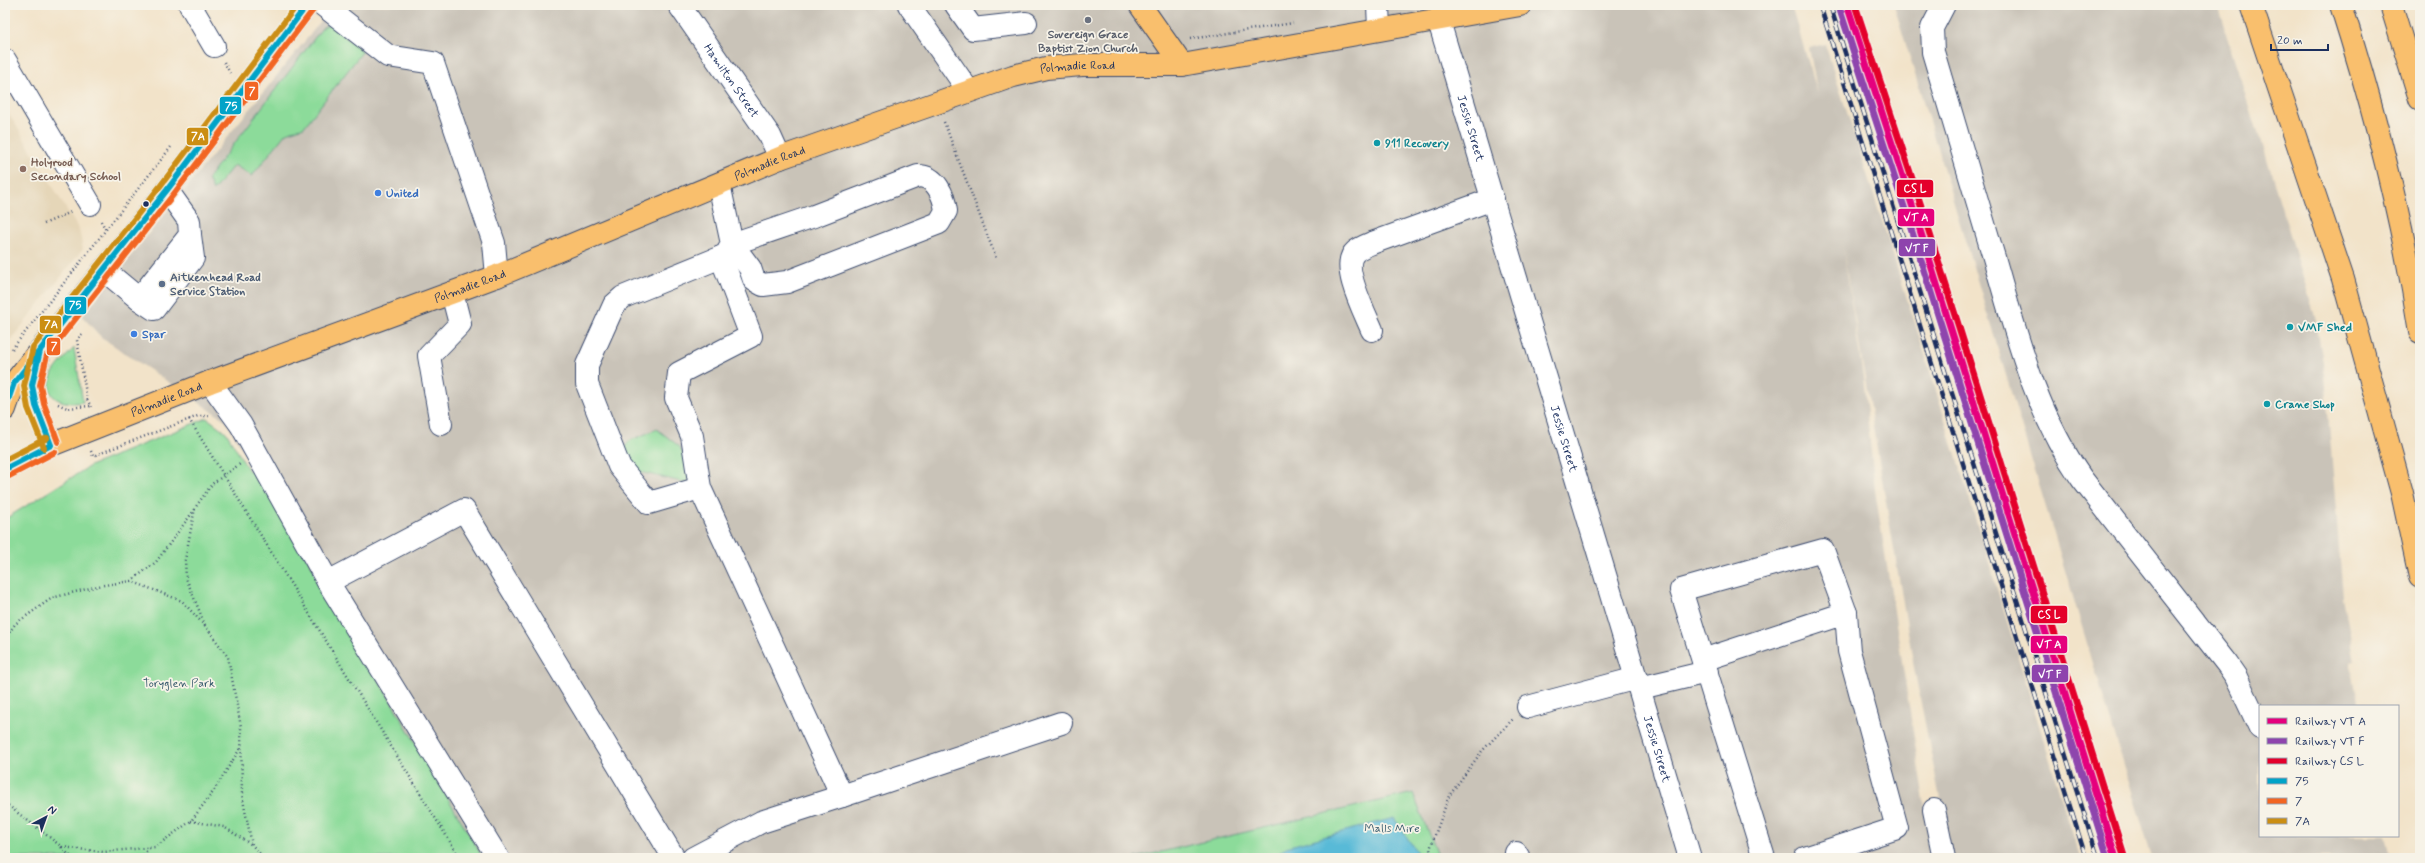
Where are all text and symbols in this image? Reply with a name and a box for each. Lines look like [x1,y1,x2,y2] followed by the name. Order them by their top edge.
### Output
[1083,15,1093,25] marker: Sovereign Grace Baptist Zion Church
[2271,26,2328,52] scale bar
[1038,27,1138,57] place label: Sovereign Grace Baptist Zion Church
[2277,33,2303,49] text: 20 m
[699,41,762,122] street label: Hamilton Street
[1038,58,1115,78] street label: Polmadie Road
[244,81,259,101] line badge: 7
[249,85,256,99] text: 7
[1452,93,1488,164] street label: Jessie Street
[219,96,242,115] line badge: 75
[225,100,237,114] text: 75
[186,127,209,146] line badge: 7A
[191,130,205,144] text: 7A
[1385,136,1449,152] place label: 911 Recovery
[1372,138,1382,148] marker: 911 Recovery
[732,143,808,185] street label: Polmadie Road
[31,155,121,185] place label: Holyrood Secondary School
[18,164,28,174] marker: Holyrood Secondary School
[1896,179,1934,198] line badge: CS L
[1904,182,1927,196] text: CS L
[386,186,419,202] place label: United
[373,188,383,198] marker: United
[141,199,151,209] unlabelled marker
[1897,208,1935,227] line badge: VT A
[1904,211,1928,225] text: VT A
[1898,238,1936,257] line badge: VT F
[1905,242,1929,256] text: VT F
[432,266,509,307] street label: Polmadie Road
[170,270,261,300] place label: Aitkenhead Road Service Station
[157,279,167,289] marker: Aitkenhead Road Service Station
[64,296,87,315] line badge: 75
[69,299,81,313] text: 75
[39,315,62,334] line badge: 7A
[44,318,58,332] text: 7A
[2298,320,2352,336] place label: VMF Shed
[2285,322,2295,332] marker: VMF Shed
[142,327,166,343] place label: Spar
[129,329,139,339] marker: Spar
[46,337,61,356] line badge: 7
[51,340,58,354] text: 7
[129,379,205,422] street label: Polmadie Road
[2275,397,2335,413] place label: Crane Shop
[2262,399,2272,409] marker: Crane Shop
[1546,403,1581,474] street label: Jessie Street
[2030,605,2068,624] line badge: CS L
[2038,608,2061,622] text: CS L
[2030,635,2068,654] line badge: VT A
[2037,638,2061,652] text: VT A
[2031,664,2069,683] line badge: VT F
[2038,668,2062,682] text: VT F
[143,676,215,692] park label: Toryglen Park
[2259,705,2399,837] legend
[1639,714,1674,785] street label: Jessie Street
[2295,714,2366,730] text: Railway VT A
[2295,734,2365,750] text: Railway VT F
[2295,754,2364,770] text: Railway CS L
[2295,774,2309,790] text: 75
[2295,794,2302,810] text: 7
[26,797,66,837] north arrow
[45,803,59,818] text: N
[2295,814,2310,830] text: 7A
[1364,821,1420,837] park label: Malls Mire

